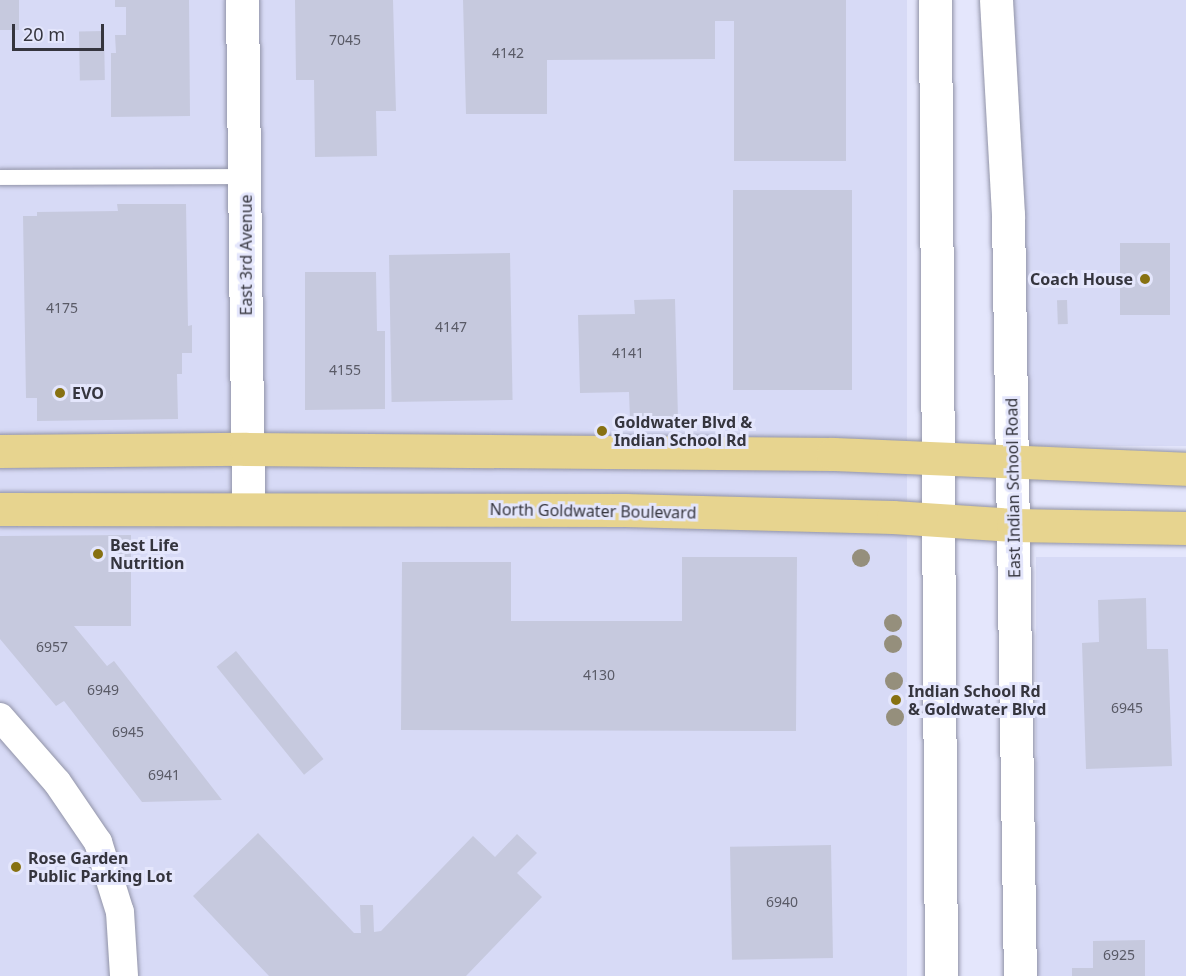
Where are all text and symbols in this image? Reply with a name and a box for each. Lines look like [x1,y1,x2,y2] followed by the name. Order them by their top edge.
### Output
[15,12,106,50] scale bar
[23,22,65,46] text: 20 m
[329,32,361,48] house number: 7045
[492,45,524,61] house number: 4142
[236,194,256,316] street label: East 3rd Avenue
[1030,269,1133,289] place label: Coach House
[1138,272,1152,286] marker: Coach House
[46,300,78,316] house number: 4175
[435,319,467,335] house number: 4147
[612,345,644,361] house number: 4141
[329,362,361,378] house number: 4155
[72,383,104,403] place label: EVO
[53,386,67,400] marker: EVO
[1002,398,1024,578] street label: East Indian School Road
[614,412,752,450] place label: Goldwater Blvd & Indian School Rd
[595,424,609,438] marker: Goldwater Blvd & Indian School Rd
[489,500,697,522] street label: North Goldwater Boulevard
[110,535,184,573] place label: Best Life Nutrition
[91,547,105,561] marker: Best Life Nutrition
[36,639,68,655] house number: 6957
[583,667,615,683] house number: 4130
[908,681,1046,719] place label: Indian School Rd & Goldwater Blvd
[87,682,119,698] house number: 6949
[889,693,903,707] marker: Indian School Rd & Goldwater Blvd
[1111,700,1143,716] house number: 6945
[112,724,144,740] house number: 6945
[148,767,180,783] house number: 6941
[28,848,172,886] place label: Rose Garden Public Parking Lot
[9,860,23,874] marker: Rose Garden Public Parking Lot
[766,894,798,910] house number: 6940
[1103,947,1135,963] house number: 6925

